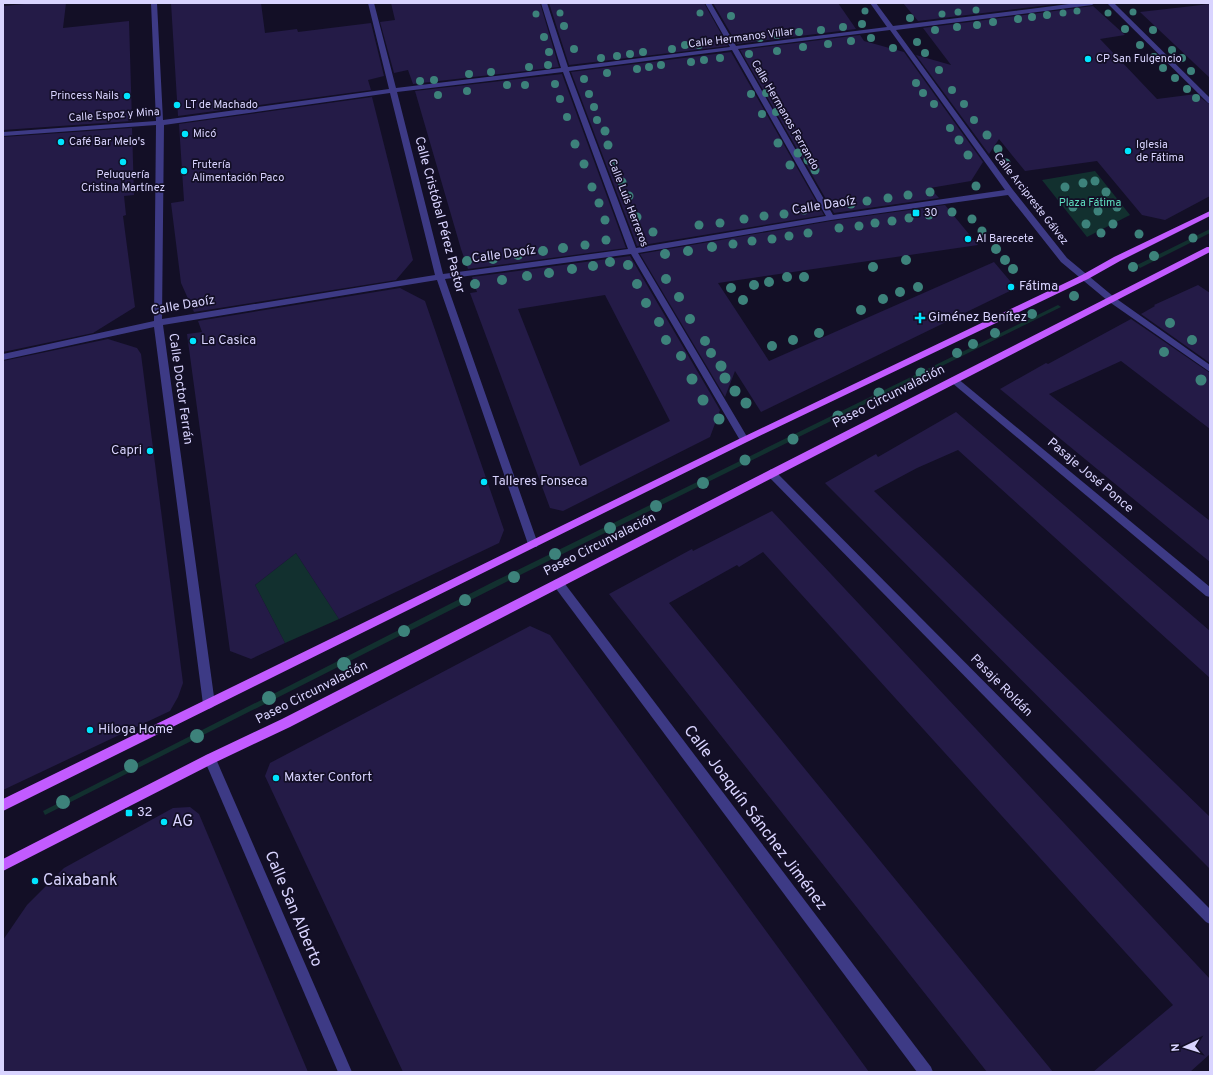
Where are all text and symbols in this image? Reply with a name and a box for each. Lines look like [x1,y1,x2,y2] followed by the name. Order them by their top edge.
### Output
[688,25,795,51] street label: Calle Hermanos Villar
[1096,52,1182,66] place label: CP San Fulgencio
[1083,54,1093,64] marker: CP San Fulgencio
[748,57,822,173] street label: Calle Hermanos Ferrando
[50,89,119,103] place label: Princess Nails
[122,91,132,101] marker: Princess Nails
[185,98,258,112] place label: LT de Machado
[172,100,182,110] marker: LT de Machado
[68,105,160,125] street label: Calle Espoz y Mina
[193,127,216,141] place label: Micó
[180,129,190,139] marker: Micó
[69,135,145,149] place label: Café Bar Melo's
[410,135,468,295] street label: Calle Cristóbal Pérez Pastor
[56,137,66,147] marker: Café Bar Melo's
[1136,138,1184,165] place label: Iglesia de Fátima
[1123,146,1133,156] marker: Iglesia de Fátima
[991,150,1071,248] street label: Calle Arcipreste Gálvez
[118,157,128,167] marker: Peluquería Cristina Martínez
[605,157,651,249] street label: Calle Luis Herreros
[192,158,284,185] place label: Frutería Alimentación Paco
[179,166,189,176] marker: Frutería Alimentación Paco
[81,168,165,195] place label: Peluquería Cristina Martínez
[791,193,857,219] street label: Calle Daoíz
[1059,196,1121,210] park label: Plaza Fátima
[924,206,938,220] place label: 30
[911,208,921,218] marker: 30
[976,232,1034,246] place label: Al Barecete
[963,234,973,244] marker: Al Barecete
[471,243,537,267] street label: Calle Daoíz
[1019,279,1058,295] place label: Fátima
[1006,282,1016,292] marker: Fátima
[150,292,216,320] street label: Calle Daoíz
[928,310,1027,326] place label: Giménez Benítez
[915,313,925,323] marker: Giménez Benítez
[164,332,196,446] street label: Calle Doctor Ferrán
[201,333,256,349] place label: La Casica
[188,336,198,346] marker: La Casica
[830,362,948,432] street label: Paseo Circunvalación
[1043,435,1137,517] street label: Pasaje José Ponce
[111,443,142,459] place label: Capri
[145,446,155,456] marker: Capri
[492,474,587,490] place label: Talleres Fonseca
[479,477,489,487] marker: Talleres Fonseca
[541,510,659,580] street label: Paseo Circunvalación
[966,651,1036,721] street label: Pasaje Roldán
[253,658,371,728] street label: Paseo Circunvalación
[679,721,831,915] street label: Calle Joaquín Sánchez Jiménez
[98,722,173,738] place label: Hiloga Home
[85,725,95,735] marker: Hiloga Home
[284,770,372,786] place label: Maxter Confort
[271,773,281,783] marker: Maxter Confort
[137,805,153,821] place label: 32
[124,808,134,818] marker: 32
[172,812,193,832] place label: AG
[159,817,169,827] marker: AG
[260,848,326,970] street label: Calle San Alberto
[43,871,117,891] place label: Caixabank
[30,876,40,886] marker: Caixabank
[1165,1027,1205,1067] north arrow
[1169,1043,1183,1052] text: N

